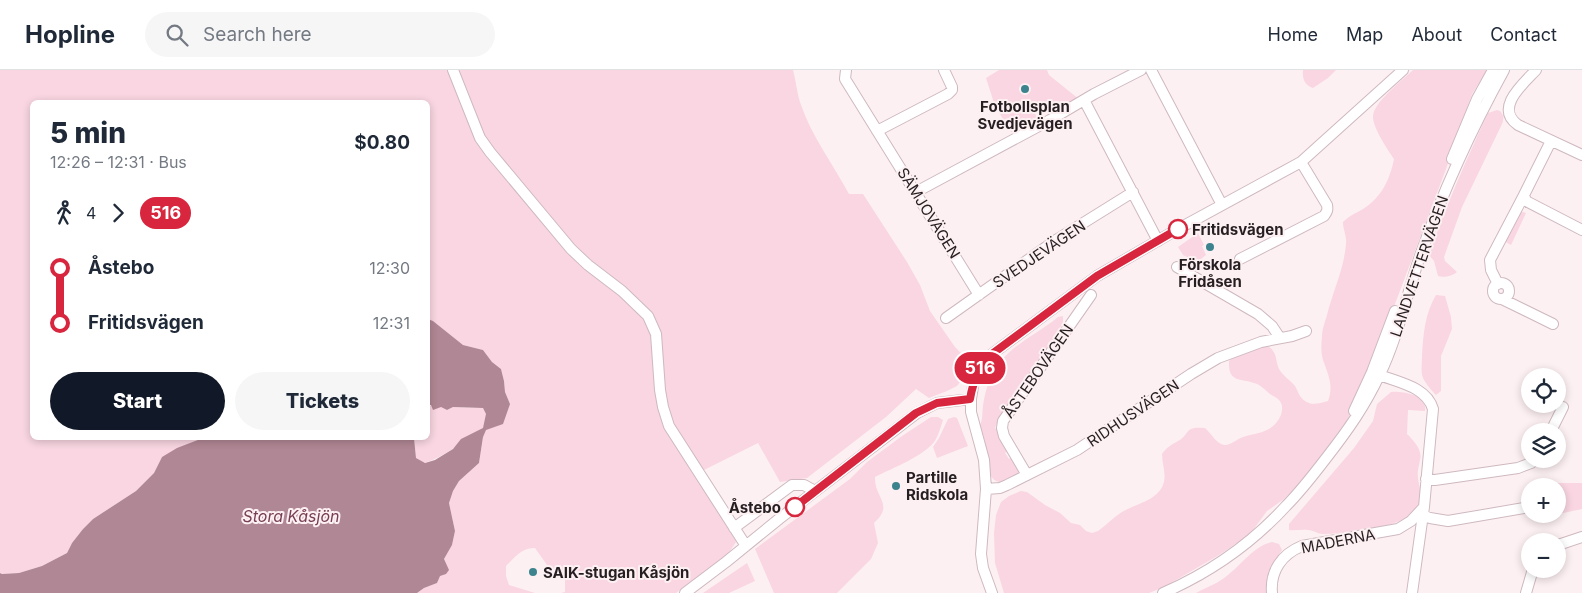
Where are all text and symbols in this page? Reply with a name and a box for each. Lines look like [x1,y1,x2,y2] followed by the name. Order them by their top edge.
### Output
[145,12,495,57] search box
[25,20,115,49] text: Hopline
[163,21,191,49] icon: search
[203,23,312,46] text: Search here
[1268,24,1318,45] text: Home
[1346,24,1383,45] text: Map
[1411,24,1462,45] text: About
[1490,24,1557,45] text: Contact
[1019,83,1031,95] marker: Fotbollsplan Svedjevägen
[978,97,1072,133] place label: Fotbollsplan Svedjevägen
[50,116,126,150] text: 5 min
[354,131,410,154] text: $0.80
[50,152,187,172] text: 12:26 – 12:31 · Bus
[893,164,965,262] street label: SÄMJOVÄGEN
[1386,193,1452,339] street label: LANDVETTERVÄGEN
[50,199,78,227] icon: walk
[104,199,132,227] icon: forward
[150,202,181,223] text: 516
[86,203,96,223] text: 4
[989,216,1089,292] street label: SVEDJEVÄGEN
[1168,219,1188,239] marker: Fritidsvägen
[1192,220,1284,239] place label: Fritidsvägen
[1204,241,1216,253] marker: Förskola Fridåsen
[1178,255,1242,291] place label: Förskola Fridåsen
[88,256,154,279] text: Åstebo
[369,258,410,278] text: 12:30
[88,311,204,334] text: Fritidsvägen
[373,313,410,333] text: 12:31
[999,320,1077,422] street label: ÅSTEBOVÄGEN
[951,352,1009,384] line badge: 516
[965,357,995,378] text: 516
[1521,368,1566,578] map controls
[1521,368,1566,413] button: locate
[50,372,225,430] button: Start
[235,372,410,430] button: Tickets
[1083,375,1183,451] street label: RIDHUSVÄGEN
[1521,423,1566,468] button: layers
[906,468,968,504] place label: Partille Ridskola
[1521,478,1566,523] button: +
[890,480,902,492] marker: Partille Ridskola
[785,497,805,517] marker: Åstebo
[729,498,781,517] place label: Åstebo
[243,506,339,526] water label: Stora Kåsjön
[1299,525,1377,557] street label: MADERNA
[1521,533,1566,578] button: −
[543,563,689,582] place label: SAIK-stugan Kåsjön
[527,566,539,578] marker: SAIK-stugan Kåsjön

